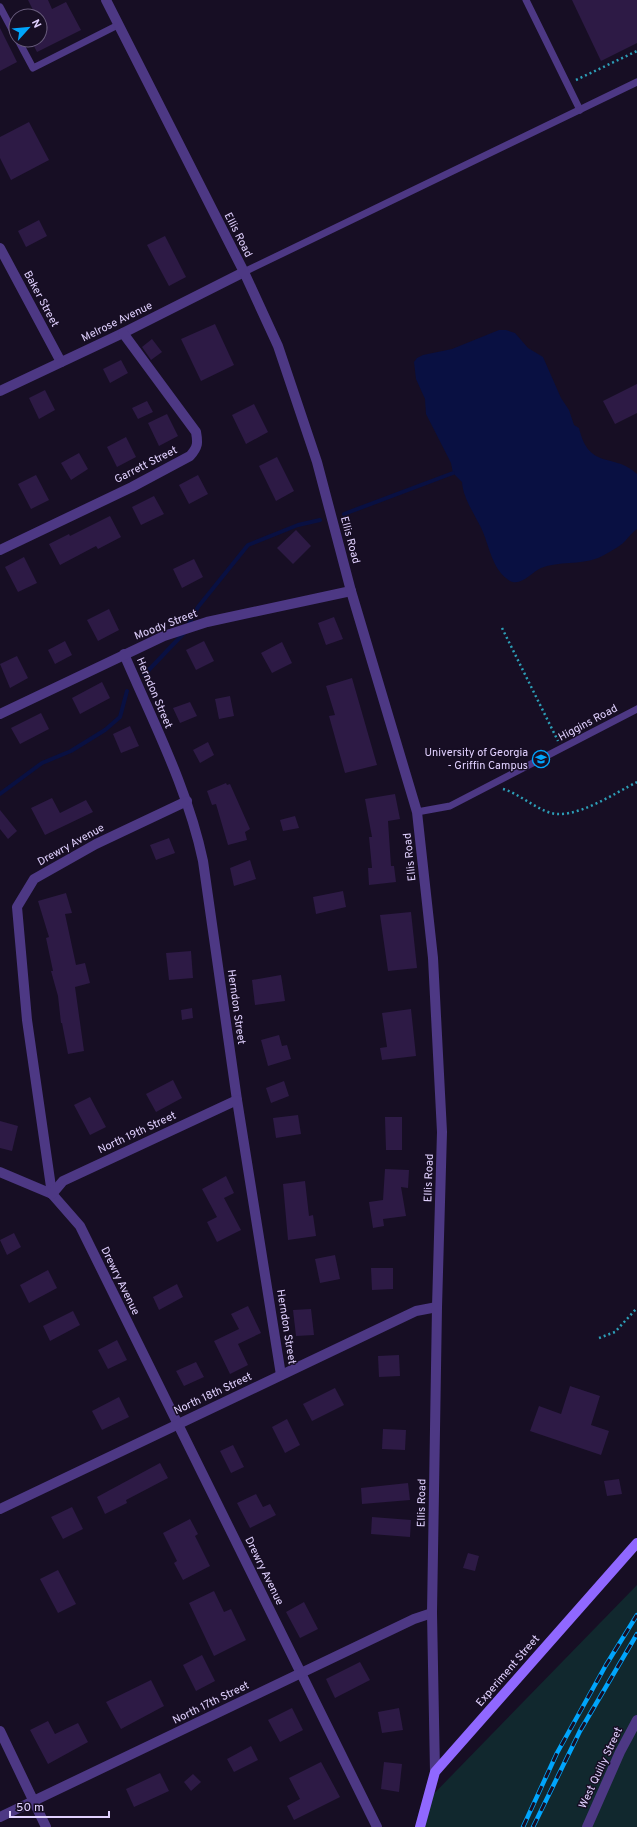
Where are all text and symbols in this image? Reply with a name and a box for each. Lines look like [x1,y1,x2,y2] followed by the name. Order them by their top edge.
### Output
[8,8,48,48] north arrow
[28,17,44,31] text: N
[221,210,255,260] street label: Ellis Road
[20,268,62,330] street label: Baker Street
[79,299,155,345] street label: Melrose Avenue
[112,443,180,487] street label: Garrett Street
[337,515,363,565] street label: Ellis Road
[133,607,199,643] street label: Moody Street
[133,655,175,731] street label: Herndon Street
[556,702,620,744] street label: Higgins Road
[425,746,528,773] place label: University of Georgia - Griffin Campus
[531,749,551,769] school or university icon: University of Georgia - Griffin Campus
[35,821,107,869] street label: Drewry Avenue
[401,832,419,882] street label: Ellis Road
[224,969,248,1045] street label: Herndon Street
[96,1109,178,1157] street label: North 19th Street
[421,1154,437,1202] street label: Ellis Road
[97,1245,143,1318] street label: Drewry Avenue
[273,1289,299,1365] street label: Herndon Street
[172,1370,254,1418] street label: North 18th Street
[415,1479,429,1527] street label: Ellis Road
[241,1535,287,1608] street label: Drewry Avenue
[473,1632,543,1710] street label: Experiment Street
[170,1678,252,1728] street label: North 17th Street
[576,1725,626,1811] street label: West Quilly Street
[10,1793,109,1819] scale bar
[16,1800,44,1816] text: 50 m

